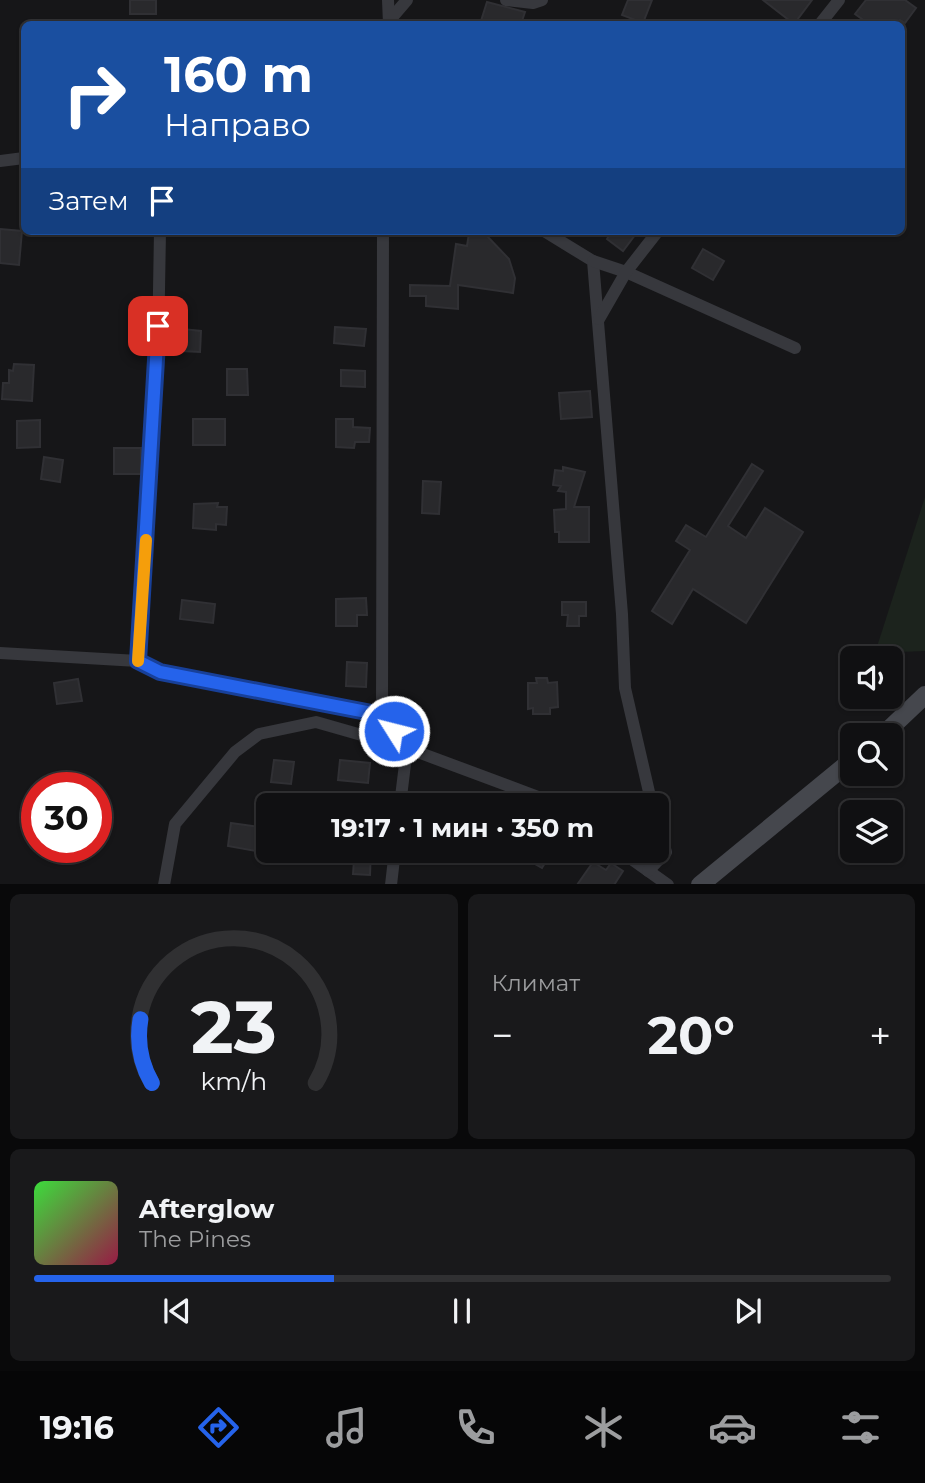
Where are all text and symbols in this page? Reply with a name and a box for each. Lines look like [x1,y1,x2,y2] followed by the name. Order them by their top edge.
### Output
[164,45,313,104] text: 160 m
[49,49,140,140] icon: right
[164,105,311,144] text: Направо
[143,182,181,220] icon: arrive
[49,185,129,217] text: Затем
[128,296,188,356] pin
[139,307,177,345] icon: arrive
[840,646,903,863] map controls
[840,646,903,709] button: sound
[357,694,431,768] position arrow
[840,723,903,786] button: search
[21,772,112,863] speed limit sign: 30
[840,800,903,863] button: layers
[331,812,594,844] text: 19:17 · 1 мин · 350 m
[492,969,580,997] text: Климат
[191,983,277,1071] text: 23
[647,1004,735,1067] text: 20°
[492,1012,513,1059] text: −
[869,1012,891,1059] text: +
[200,1065,267,1095] text: km/h
[139,1193,274,1225] text: Afterglow
[139,1225,251,1253] text: The Pines
[158,1292,196,1330] icon: previous
[443,1292,481,1330] icon: pause
[729,1292,767,1330] icon: next
[194,1403,243,1452] icon: directions
[322,1403,371,1452] icon: music
[451,1403,500,1452] icon: phone
[579,1403,628,1452] icon: climate
[708,1403,757,1452] icon: car
[836,1403,885,1452] icon: filters
[40,1408,114,1447] text: 19:16

